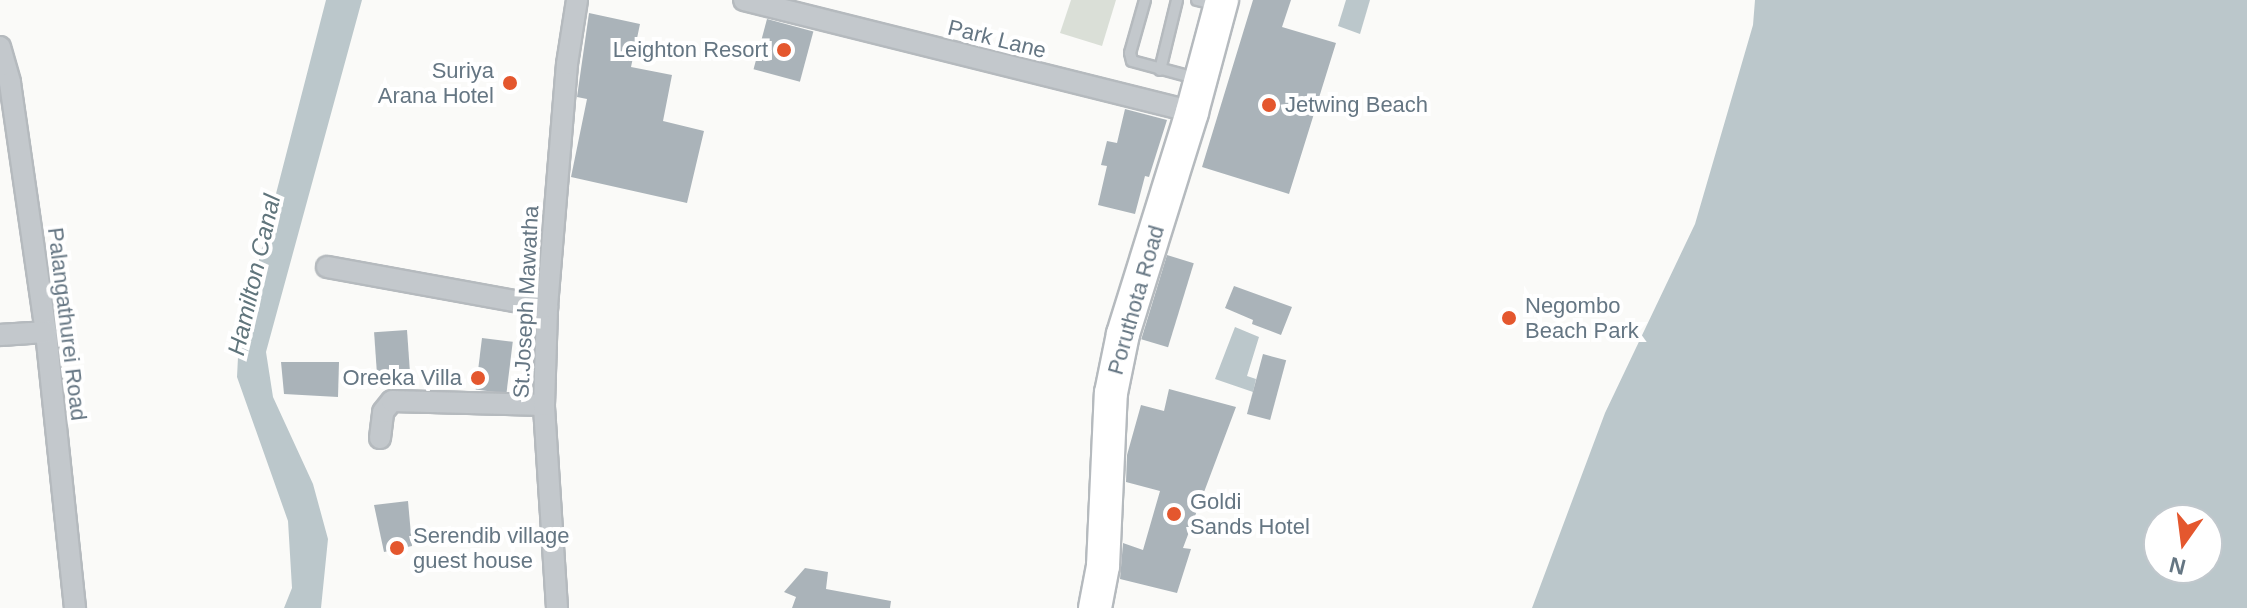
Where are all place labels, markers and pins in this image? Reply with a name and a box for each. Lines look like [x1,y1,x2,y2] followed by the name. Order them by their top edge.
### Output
[613,37,768,63] place label: Leighton Resort
[775,41,793,59] marker: Leighton Resort
[378,57,494,108] place label: Suriya Arana Hotel
[501,74,519,92] marker: Suriya Arana Hotel
[1285,92,1428,118] place label: Jetwing Beach
[1260,96,1278,114] marker: Jetwing Beach
[1525,292,1639,344] place label: Negombo Beach Park
[1500,309,1518,327] marker: Negombo Beach Park
[343,365,462,391] place label: Oreeka Villa
[469,369,487,387] marker: Oreeka Villa
[1190,488,1310,540] place label: Goldi Sands Hotel
[1165,505,1183,523] marker: Goldi Sands Hotel
[413,522,570,574] place label: Serendib village guest house
[388,539,406,557] marker: Serendib village guest house

